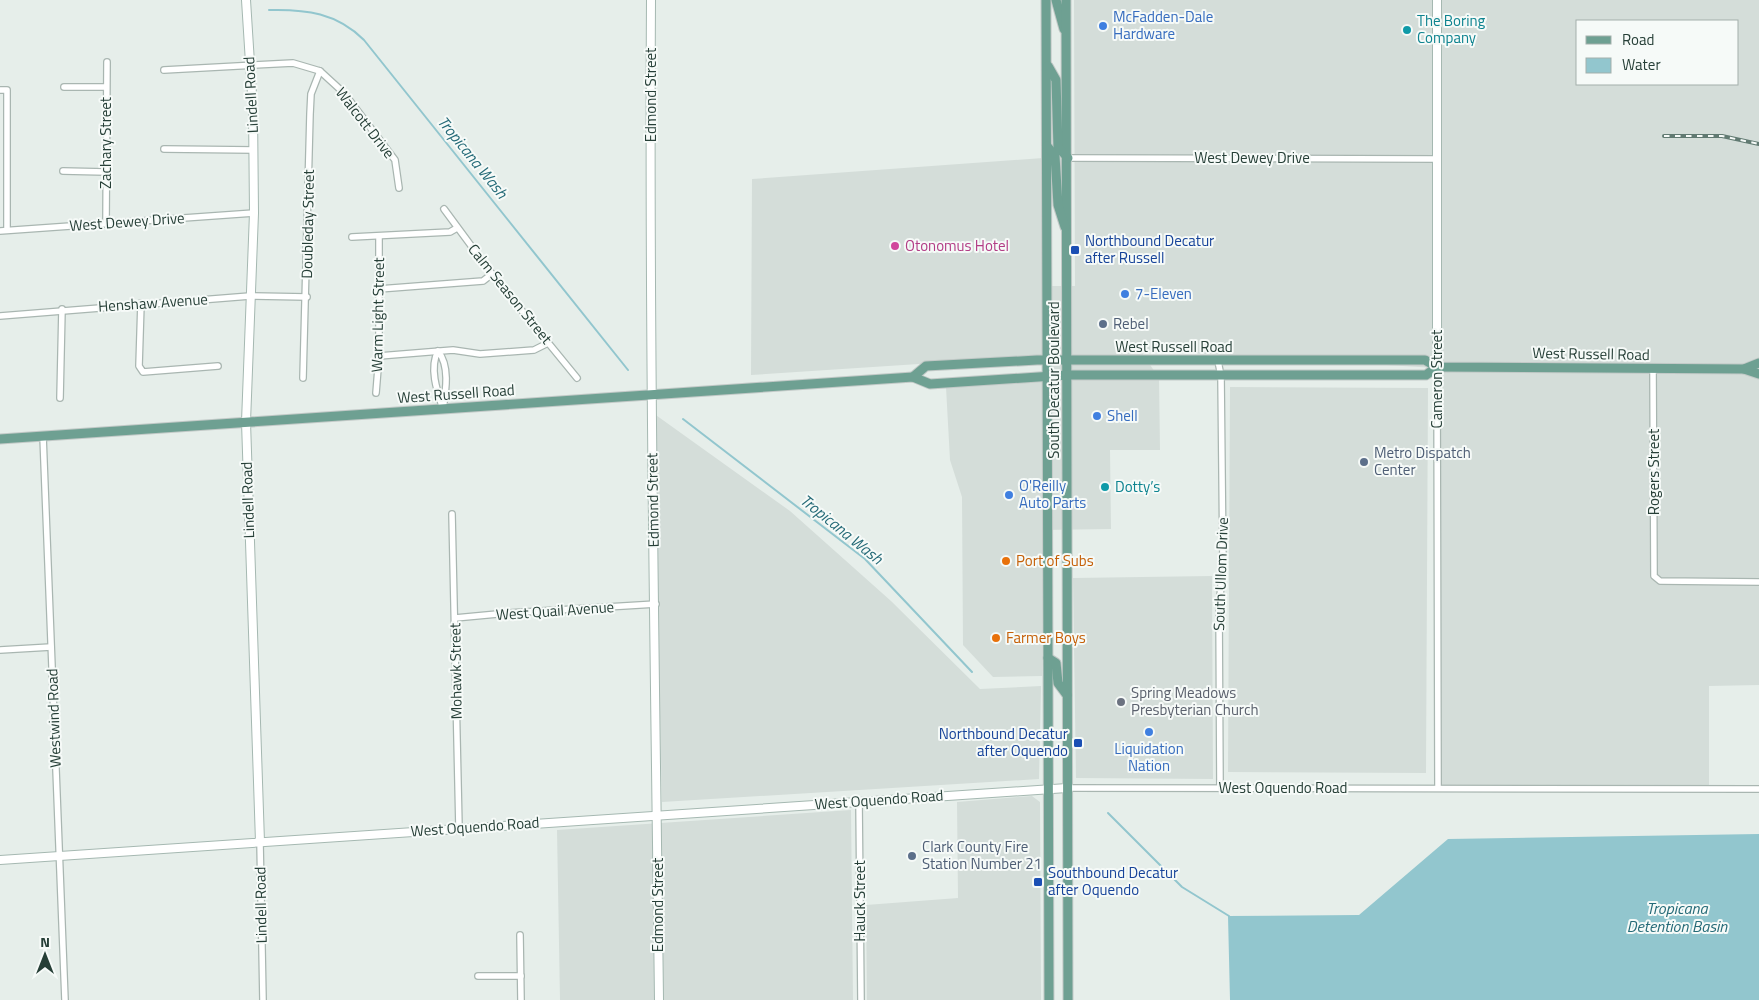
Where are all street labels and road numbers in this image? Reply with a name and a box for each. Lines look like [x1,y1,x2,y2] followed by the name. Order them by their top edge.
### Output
[639,47,662,142] street label: Edmond Street
[237,56,264,134] street label: Lindell Road
[330,82,401,163] street label: Walcott Drive
[94,96,117,189] street label: Zachary Street
[1194,146,1310,169] street label: West Dewey Drive
[295,169,320,279] street label: Doubleday Street
[69,206,185,237] street label: West Dewey Drive
[463,239,559,349] street label: Calm Season Street
[365,257,390,373] street label: Warm Light Street
[97,287,209,318] street label: Henshaw Avenue
[1042,301,1065,459] street label: South Decatur Boulevard
[1425,329,1448,428] street label: Cameron Street
[1115,335,1233,358] street label: West Russell Road
[1532,341,1650,366] street label: West Russell Road
[397,378,515,409] street label: West Russell Road
[1642,428,1665,515] street label: Rogers Street
[640,452,665,547] street label: Edmond Street
[235,461,260,539] street label: Lindell Road
[1207,517,1234,631] street label: South Ullom Drive
[495,595,615,626] street label: West Quail Avenue
[443,622,468,720] street label: Mohawk Street
[40,668,67,768] street label: Westwind Road
[1218,776,1348,799] street label: West Oquendo Road
[814,784,944,815] street label: West Oquendo Road
[410,811,540,842] street label: West Oquendo Road
[646,857,669,952] street label: Edmond Street
[848,860,871,942] street label: Hauck Street
[248,866,273,944] street label: Lindell Road

